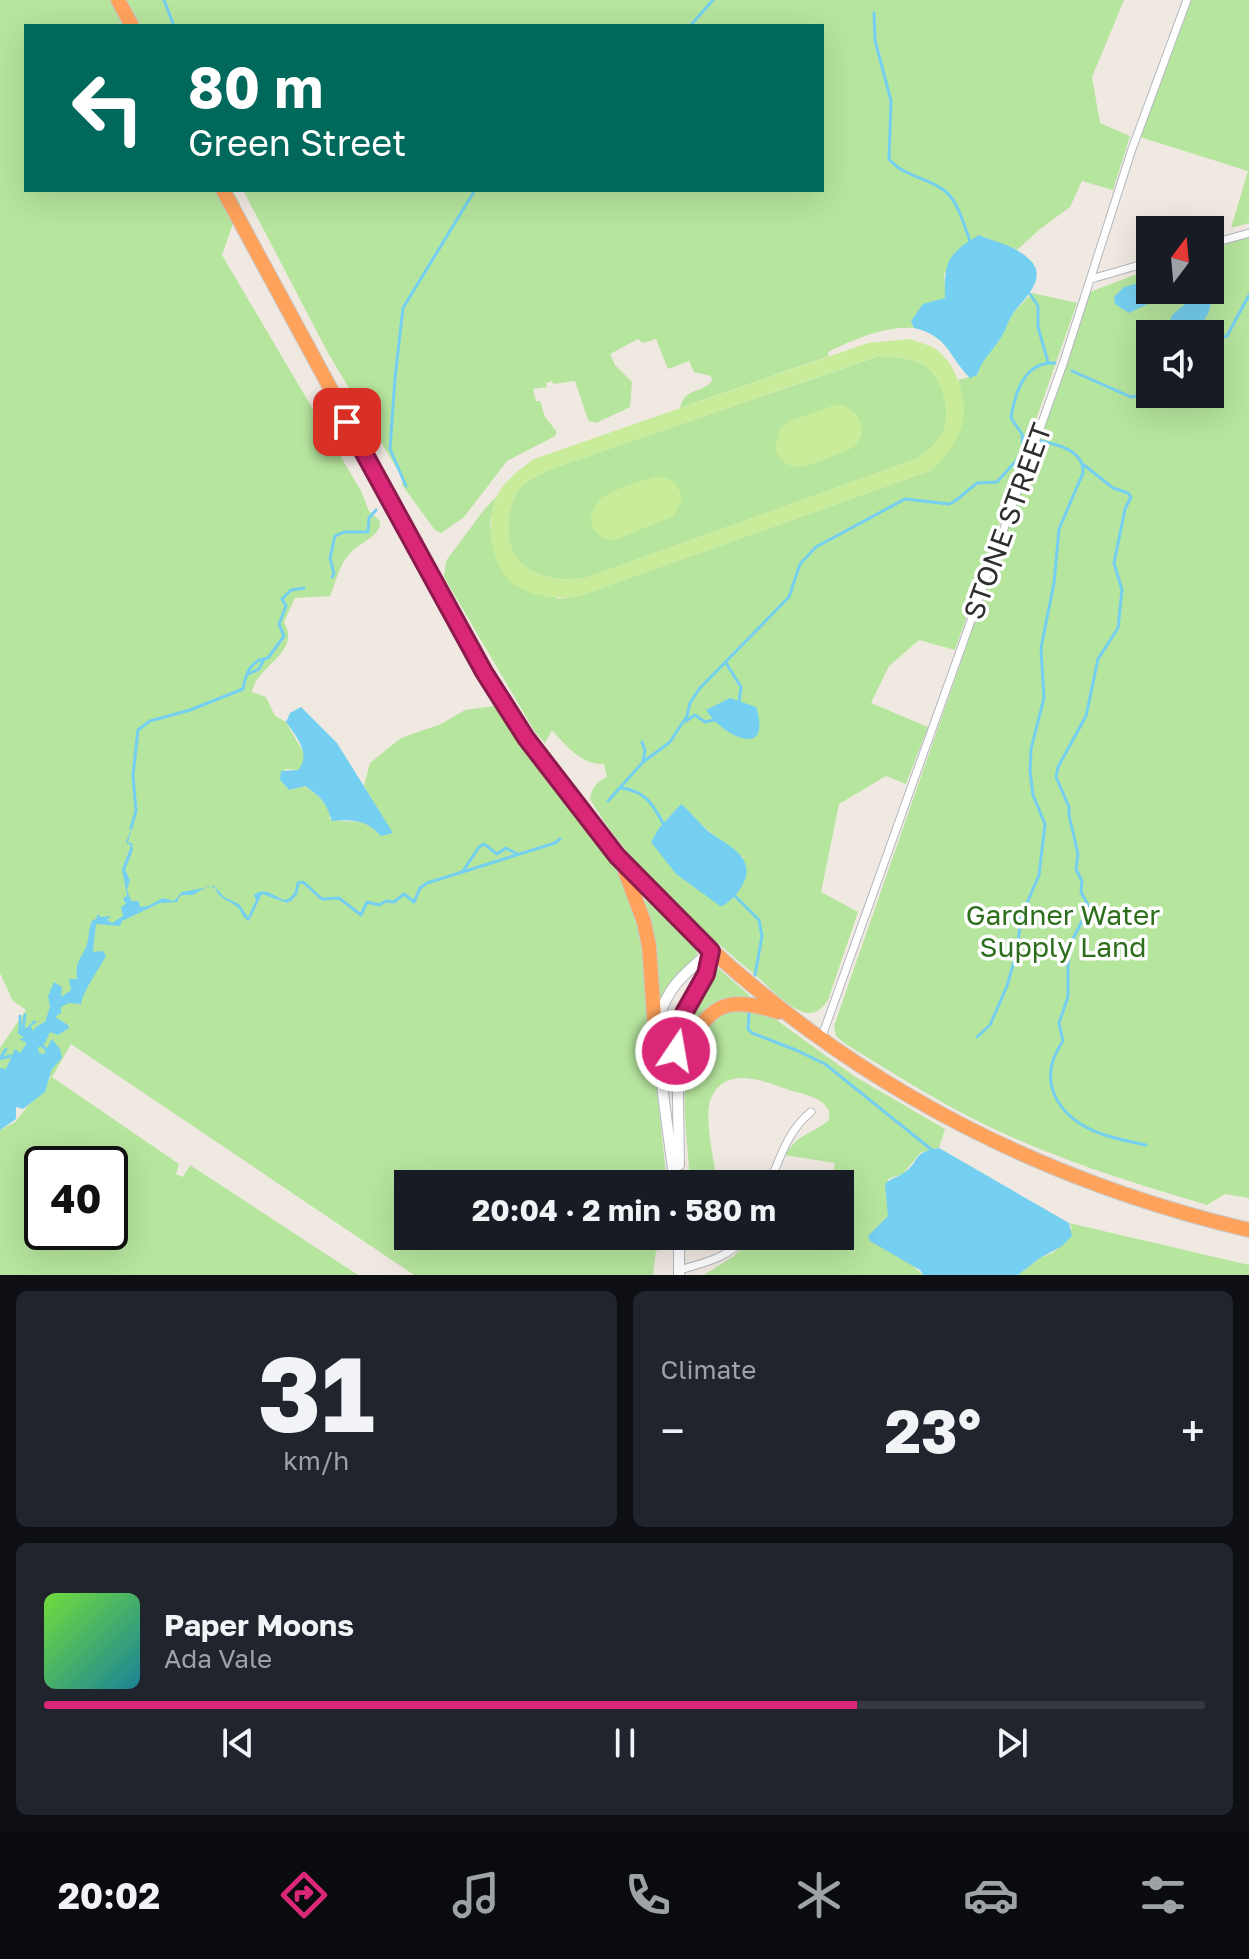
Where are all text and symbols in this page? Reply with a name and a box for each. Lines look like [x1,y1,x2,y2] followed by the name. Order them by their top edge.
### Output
[188,53,323,120] text: 80 m
[56,56,160,160] icon: left
[188,121,407,164] text: Green Street
[1136,216,1224,304] north arrow
[1136,216,1224,408] map controls
[1136,320,1224,408] button: sound
[313,388,381,456] pin
[325,400,369,444] icon: arrive
[956,418,1058,624] street label: STONE STREET
[966,898,1160,963] park label: Gardner Water Supply Land
[634,1009,718,1093] position arrow
[24,1146,128,1250] speed limit sign: 40
[472,1192,776,1228] text: 20:04 · 2 min · 580 m
[258,1330,375,1455] text: 31
[661,1354,756,1385] text: Climate
[884,1394,981,1466] text: 23°
[661,1404,685,1457] text: −
[1181,1404,1205,1457] text: +
[283,1445,349,1476] text: km/h
[164,1607,354,1643] text: Paper Moons
[164,1643,272,1674] text: Ada Vale
[216,1721,260,1765] icon: previous
[603,1721,647,1765] icon: pause
[990,1721,1034,1765] icon: next
[276,1867,332,1923] icon: directions
[448,1867,504,1923] icon: music
[620,1867,676,1923] icon: phone
[791,1867,847,1923] icon: climate
[963,1867,1019,1923] icon: car
[1135,1867,1191,1923] icon: filters
[58,1874,160,1917] text: 20:02

